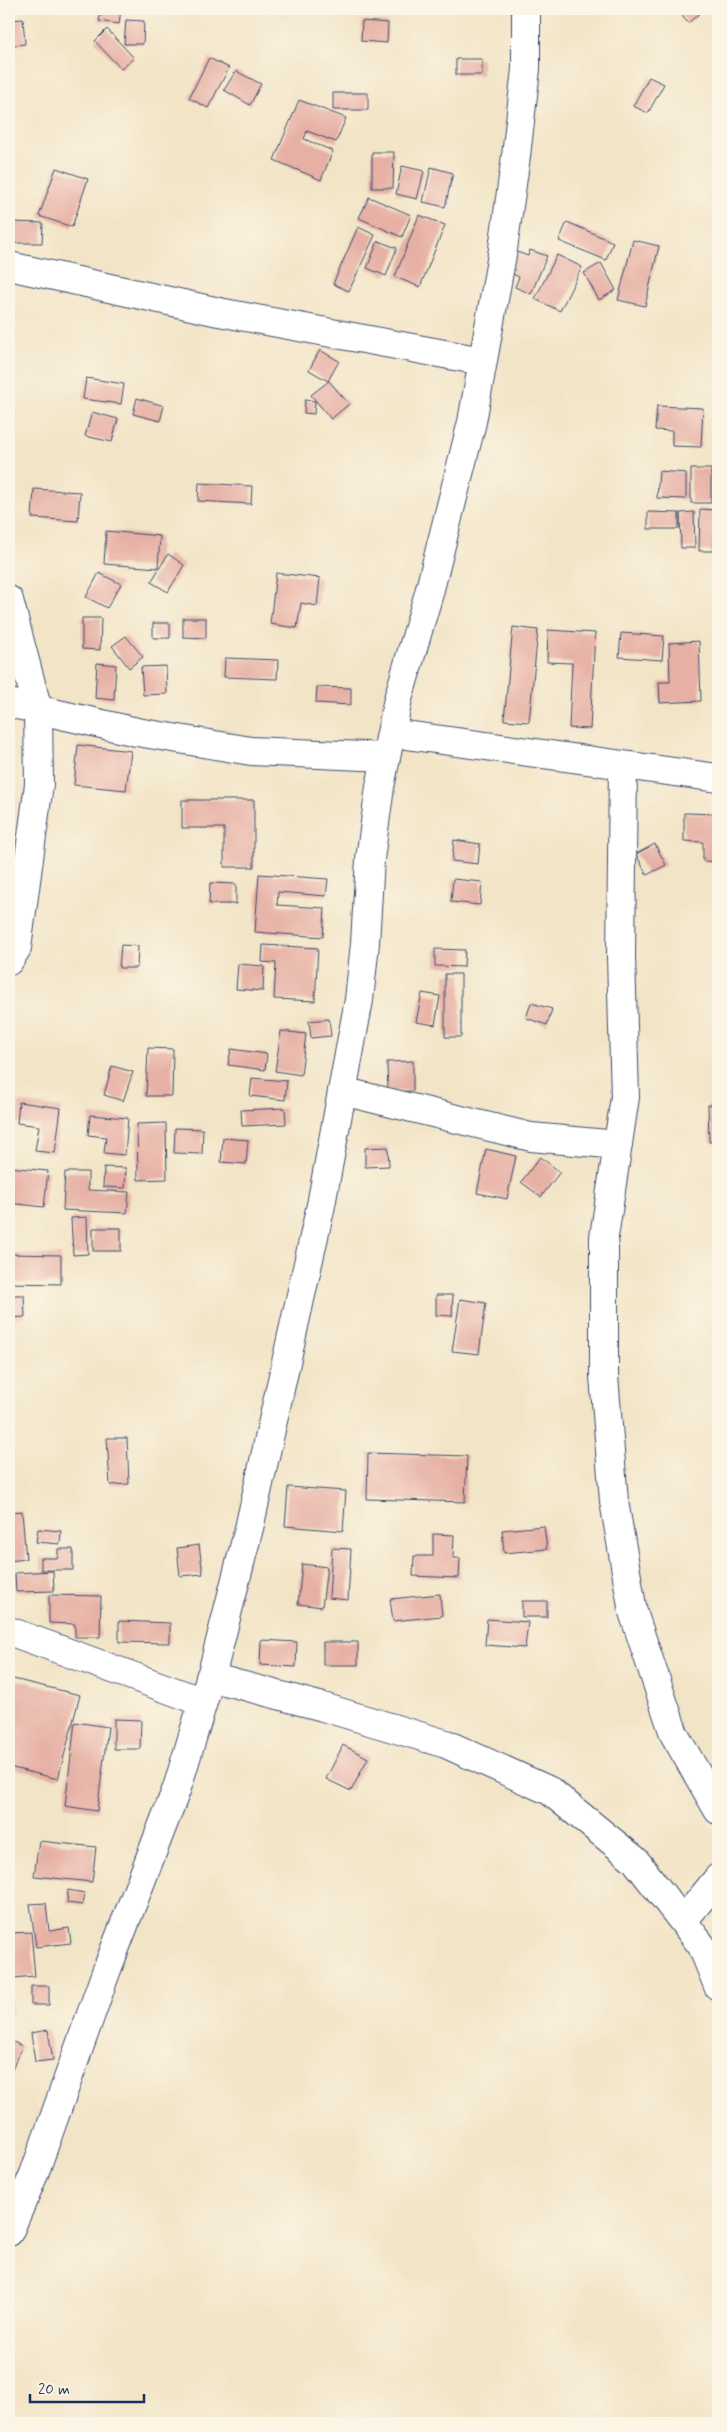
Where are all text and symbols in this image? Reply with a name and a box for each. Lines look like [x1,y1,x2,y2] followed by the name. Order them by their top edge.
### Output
[30,2372,144,2404] scale bar
[38,2380,70,2400] text: 20 m

